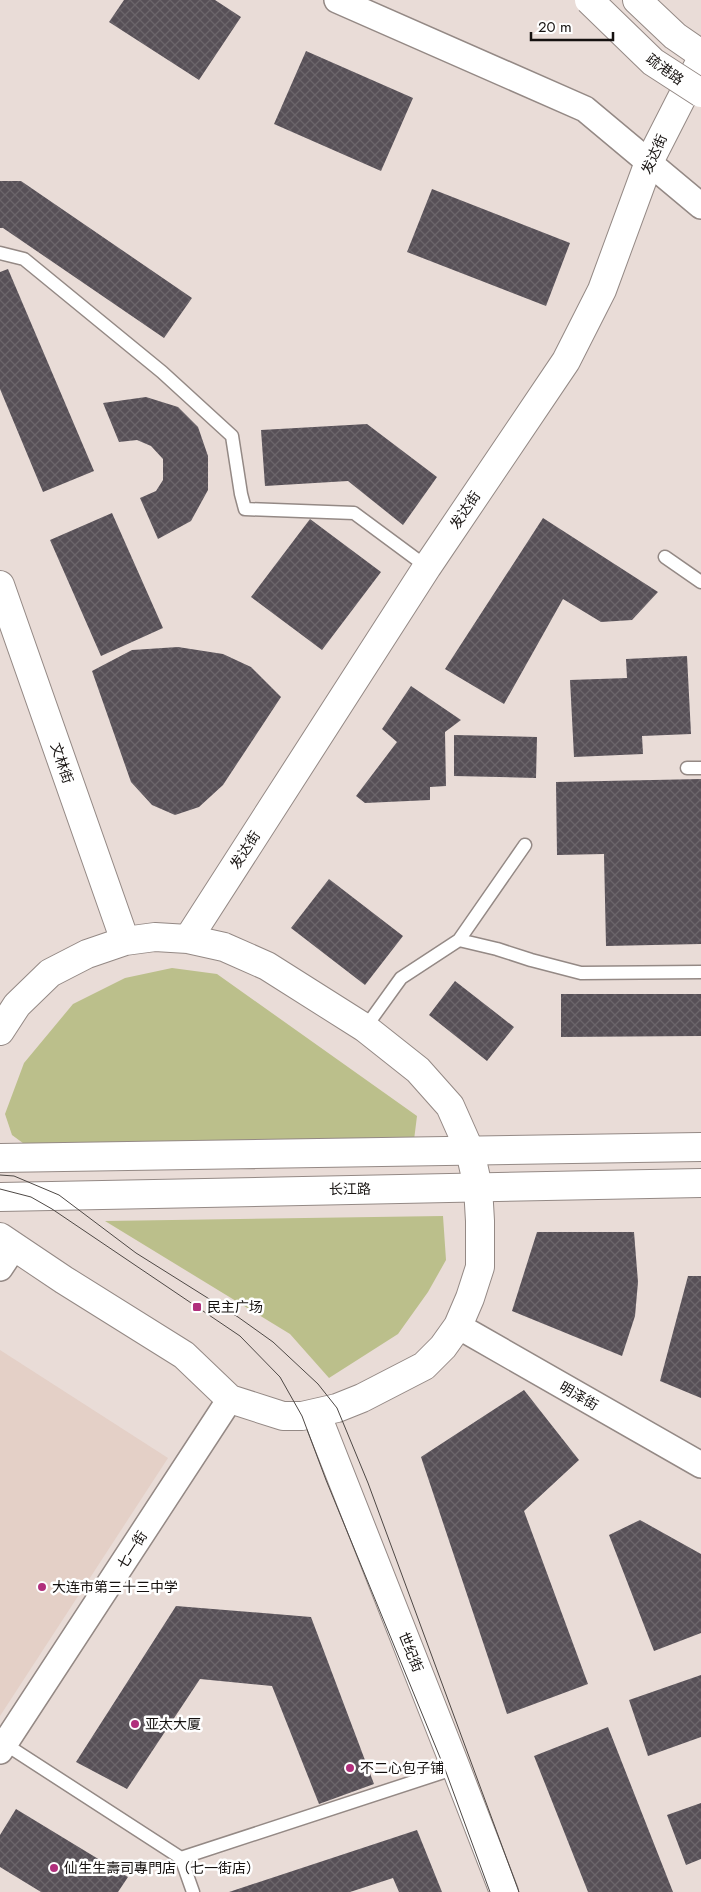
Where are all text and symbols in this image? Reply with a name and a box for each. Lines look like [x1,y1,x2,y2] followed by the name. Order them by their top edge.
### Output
[531,10,614,42] scale bar
[538,16,572,38] text: 20 m
[642,49,688,89] street label: 疏港路
[636,131,672,177] street label: 发达街
[445,487,485,533] street label: 发达街
[46,740,78,786] street label: 文林街
[225,827,265,873] street label: 发达街
[329,1179,371,1199] street label: 长江路
[207,1297,263,1317] place label: 民主广场
[191,1301,203,1313] marker: 民主广场
[556,1377,602,1415] street label: 明泽街
[112,1527,152,1573] street label: 七一街
[52,1577,178,1597] place label: 大连市第三十三中学
[36,1581,48,1593] marker: 大连市第三十三中学
[394,1629,428,1675] street label: 世纪街
[145,1714,201,1734] place label: 亚太大厦
[129,1718,141,1730] marker: 亚太大厦
[360,1758,444,1778] place label: 不二心包子铺
[344,1762,356,1774] marker: 不二心包子铺
[64,1858,260,1878] place label: 仙生生壽司專門店（七一街店）
[48,1862,60,1874] marker: 仙生生壽司專門店（七一街店）

